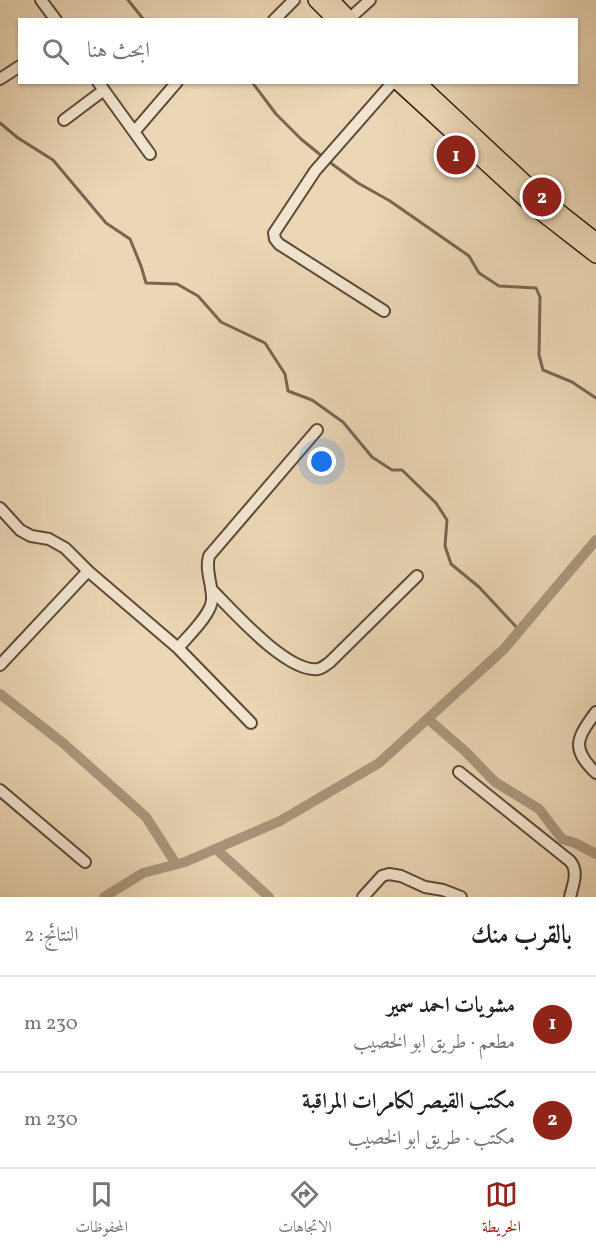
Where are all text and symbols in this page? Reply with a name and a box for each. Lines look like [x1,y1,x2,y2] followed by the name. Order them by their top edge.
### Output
[18,18,578,84] search box
[39,35,72,68] icon: search
[87,36,150,67] text: ابحث هنا
[436,132,476,178] pin: 1
[522,174,562,220] pin: 2
[307,447,336,476] your location
[471,918,572,954] text: بالقرب منك
[24,922,79,950] text: النتائج: 2
[387,991,515,1022] text: مشويات احمد سمير
[24,1010,78,1038] text: 230 m
[548,1010,557,1038] text: 1
[353,1029,515,1057] text: مطعم · طريق ابو الخصيب
[302,1087,515,1118] text: مكتب القيصر لكامرات المراقبة
[24,1106,78,1134] text: 230 m
[547,1106,558,1134] text: 2
[347,1125,515,1153] text: مكتب · طريق ابو الخصيب
[75,1178,128,1242] tab: المحفوظات
[278,1178,332,1242] tab: الاتجاهات
[482,1178,521,1242] tab: الخريطة

